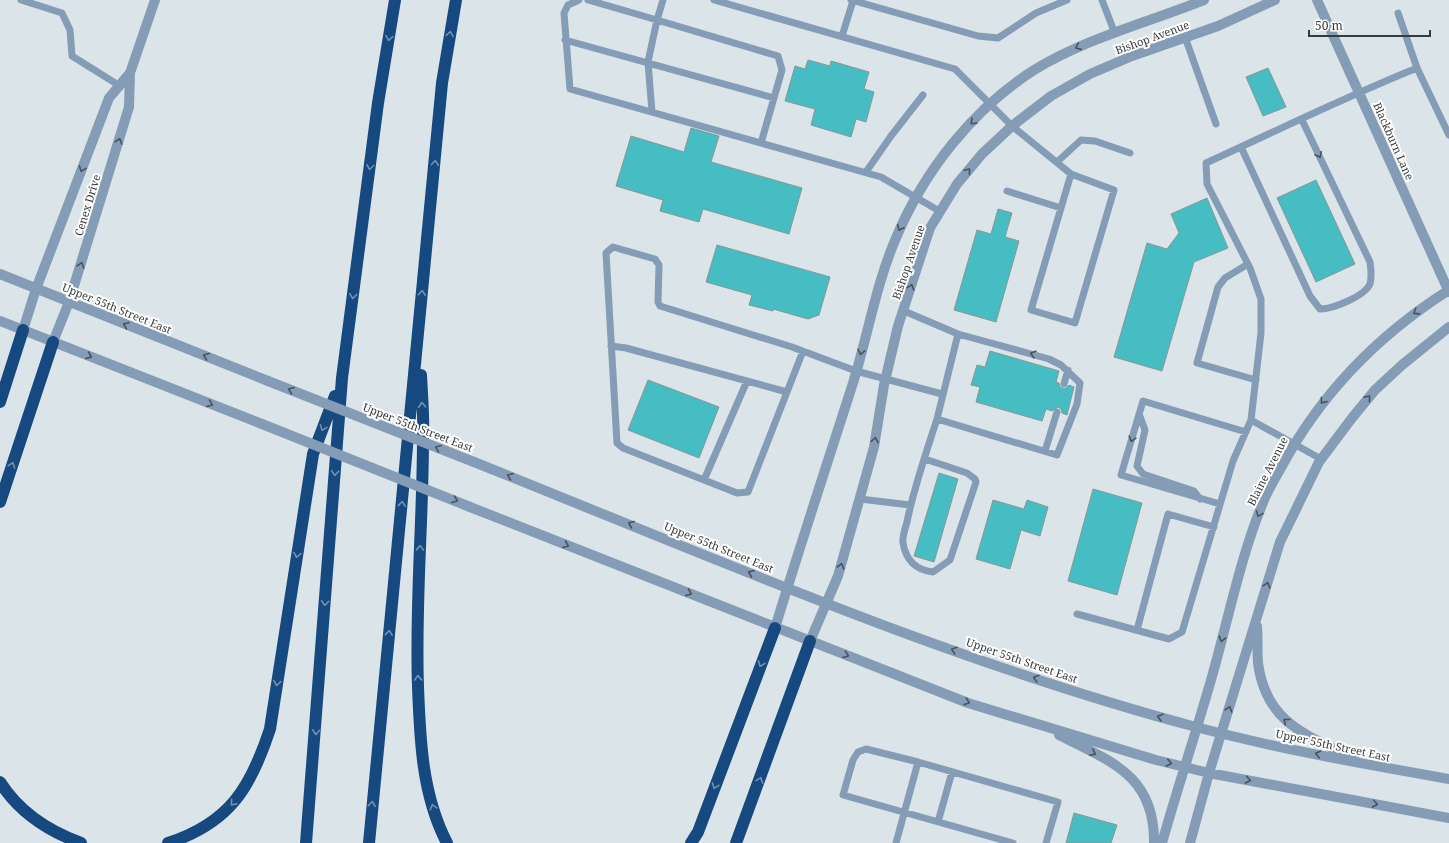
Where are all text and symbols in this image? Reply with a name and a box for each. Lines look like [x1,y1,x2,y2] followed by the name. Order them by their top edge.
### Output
[1309,12,1430,38] scale bar
[1113,17,1191,57] street label: Bishop Avenue
[1315,17,1343,34] text: 50 m
[445,31,454,37] one-way arrow
[385,35,394,42] one-way arrow
[1075,42,1083,50] one-way arrow
[1370,100,1418,182] street label: Blackburn Lane
[970,117,978,124] one-way arrow
[114,137,123,144] one-way arrow
[1314,150,1322,158] one-way arrow
[430,160,439,166] one-way arrow
[366,164,375,170] one-way arrow
[78,166,86,173] one-way arrow
[963,169,970,176] one-way arrow
[71,172,104,238] street label: Cenex Drive
[888,223,928,301] street label: Bishop Avenue
[897,224,905,232] one-way arrow
[76,262,85,269] one-way arrow
[60,279,174,337] street label: Upper 55th Street East
[907,284,915,291] one-way arrow
[418,290,427,296] one-way arrow
[349,293,358,299] one-way arrow
[1414,307,1421,314] one-way arrow
[122,321,129,329] one-way arrow
[857,348,866,355] one-way arrow
[1030,350,1037,359] one-way arrow
[86,351,93,359] one-way arrow
[202,353,209,361] one-way arrow
[288,386,295,394] one-way arrow
[1364,396,1371,403] one-way arrow
[1320,397,1327,404] one-way arrow
[207,399,214,407] one-way arrow
[361,399,475,455] street label: Upper 55th Street East
[418,402,426,408] one-way arrow
[320,424,328,431] one-way arrow
[1243,434,1291,508] street label: Blaine Avenue
[1128,435,1137,442] one-way arrow
[870,437,879,444] one-way arrow
[435,444,442,452] one-way arrow
[7,461,16,468] one-way arrow
[331,470,340,476] one-way arrow
[506,473,514,481] one-way arrow
[451,496,458,504] one-way arrow
[397,501,406,507] one-way arrow
[1255,510,1263,517] one-way arrow
[662,518,776,576] street label: Upper 55th Street East
[627,521,634,529] one-way arrow
[563,540,570,548] one-way arrow
[415,545,424,551] one-way arrow
[293,552,302,558] one-way arrow
[836,563,845,570] one-way arrow
[748,569,755,577] one-way arrow
[1262,581,1271,588] one-way arrow
[685,589,692,597] one-way arrow
[321,600,330,606] one-way arrow
[384,630,393,636] one-way arrow
[964,634,1080,686] street label: Upper 55th Street East
[1218,635,1227,642] one-way arrow
[951,647,958,655] one-way arrow
[843,651,850,659] one-way arrow
[758,661,766,668] one-way arrow
[1033,674,1040,683] one-way arrow
[413,675,422,681] one-way arrow
[273,680,282,686] one-way arrow
[964,697,971,706] one-way arrow
[1224,705,1233,712] one-way arrow
[1157,713,1164,721] one-way arrow
[1284,719,1291,726] one-way arrow
[1274,726,1392,764] street label: Upper 55th Street East
[311,729,320,735] one-way arrow
[1089,748,1097,756] one-way arrow
[1315,751,1321,759] one-way arrow
[1166,758,1172,766] one-way arrow
[1245,775,1251,784] one-way arrow
[756,777,764,784] one-way arrow
[712,782,720,789] one-way arrow
[231,798,238,806] one-way arrow
[1372,799,1379,808] one-way arrow
[368,801,377,807] one-way arrow
[429,804,437,810] one-way arrow

